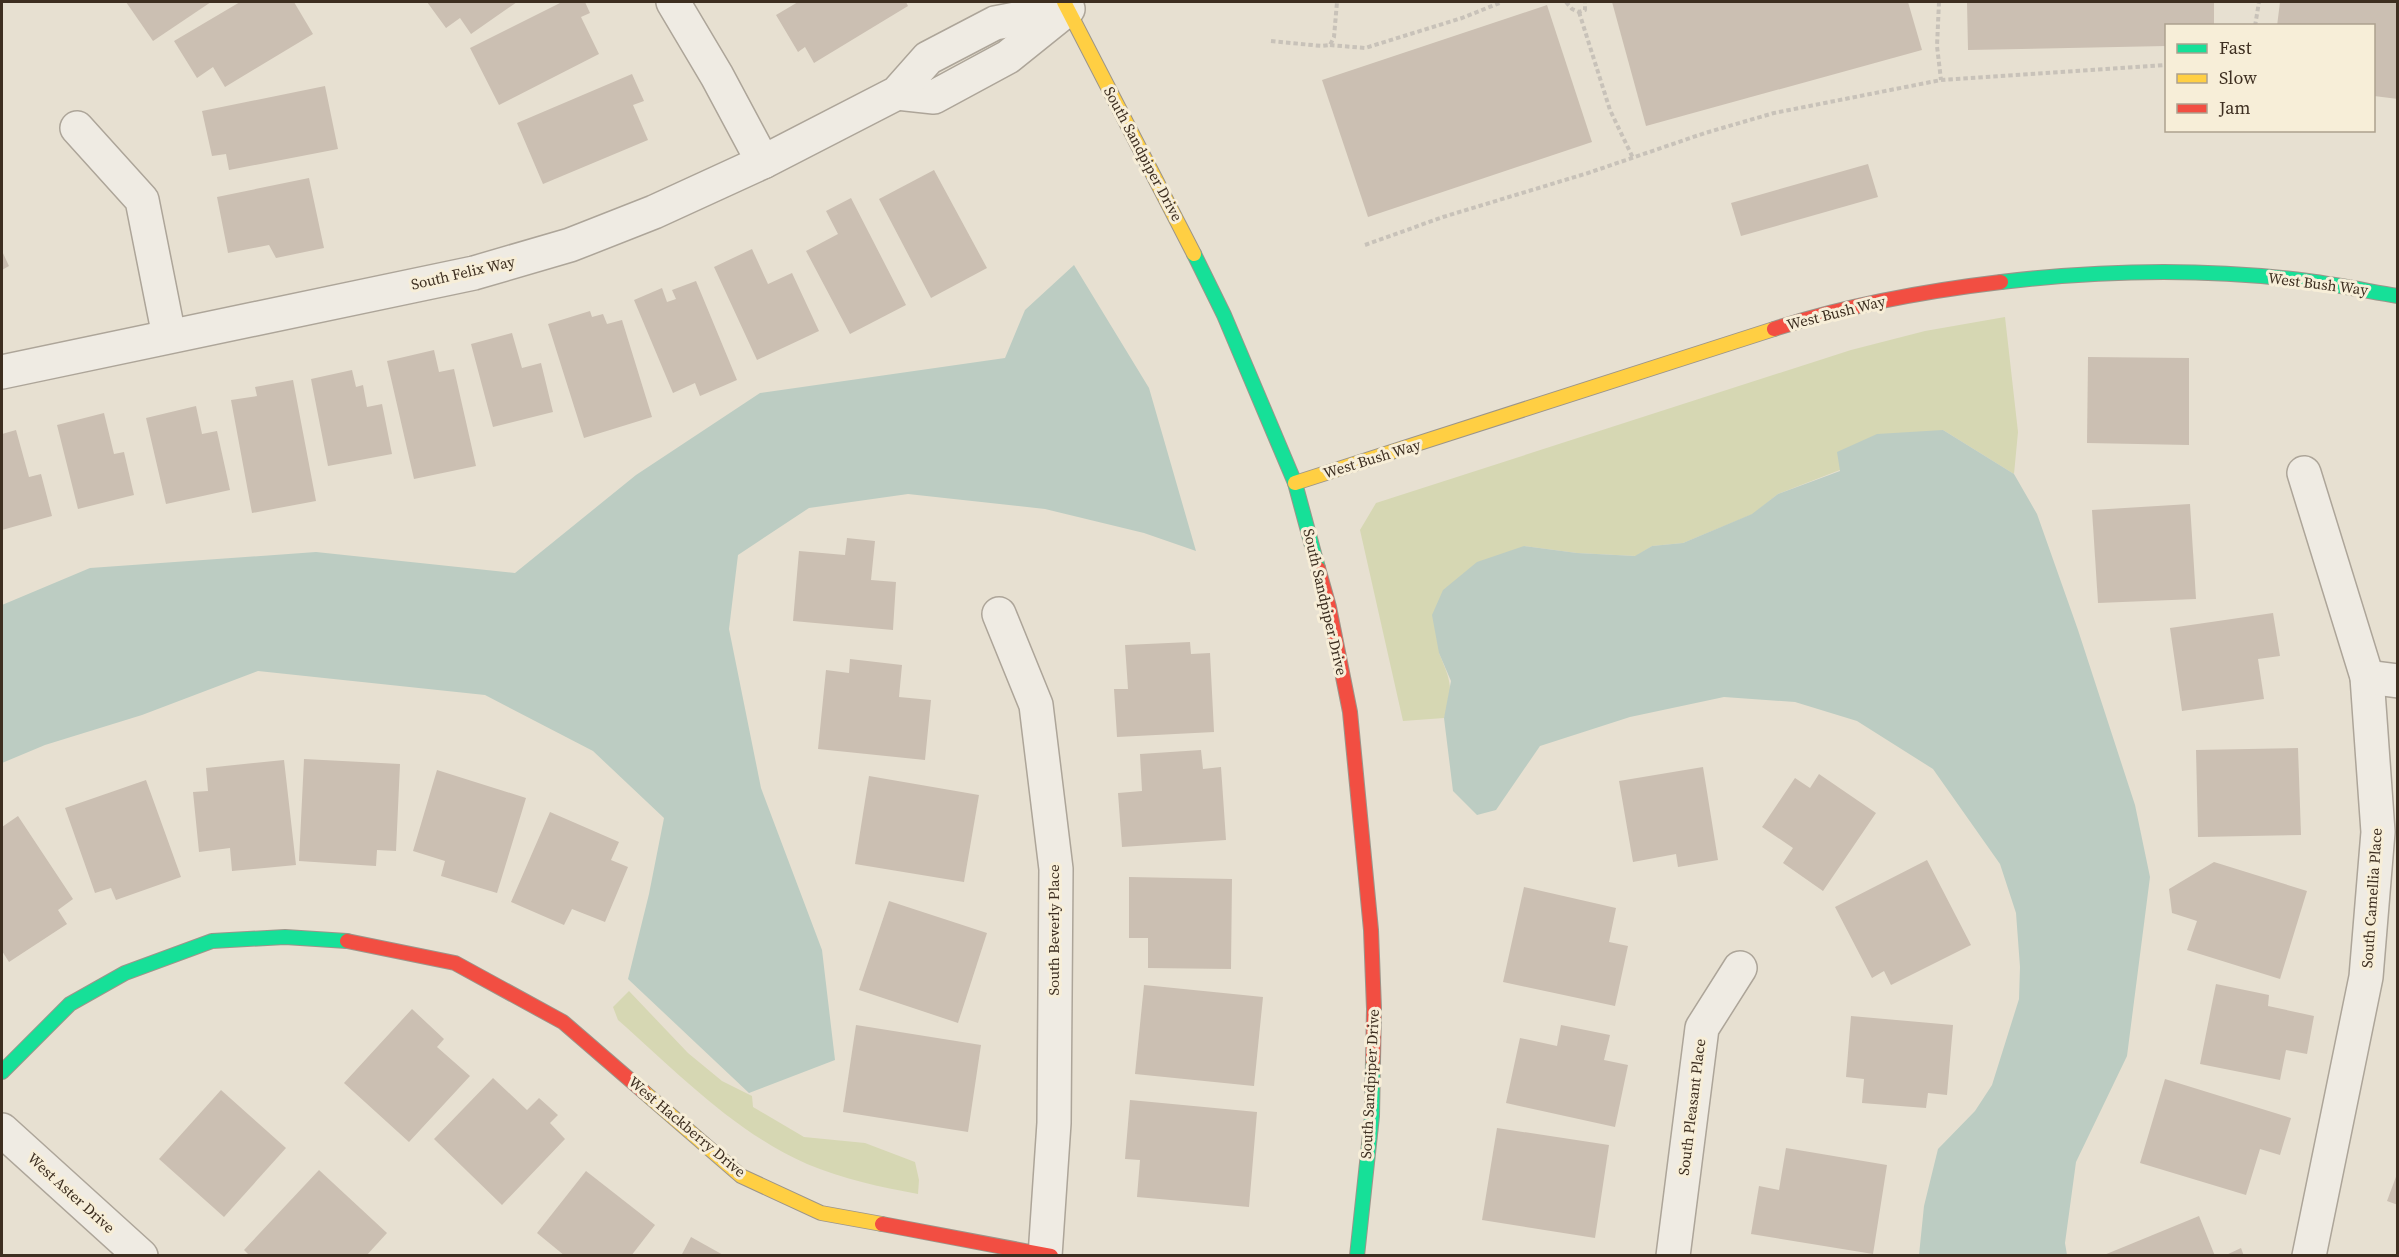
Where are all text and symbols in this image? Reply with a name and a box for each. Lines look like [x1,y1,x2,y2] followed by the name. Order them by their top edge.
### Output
[2165,24,2375,132] legend
[2219,35,2252,60] text: Fast
[2219,65,2257,90] text: Slow
[1099,83,1188,225] street label: South Sandpiper Drive
[2218,95,2251,120] text: Jam
[409,250,517,295] street label: South Felix Way
[2267,267,2370,300] street label: West Bush Way
[1784,290,1888,335] street label: West Bush Way
[1321,434,1423,483] street label: West Bush Way
[1298,526,1353,678] street label: South Sandpiper Drive
[2356,827,2387,969] street label: South Camellia Place
[1043,864,1064,996] street label: South Beverly Place
[1355,1008,1384,1159] street label: South Sandpiper Drive
[1673,1037,1710,1176] street label: South Pleasant Place
[624,1071,751,1182] street label: West Hackberry Drive
[23,1148,120,1238] street label: West Aster Drive

